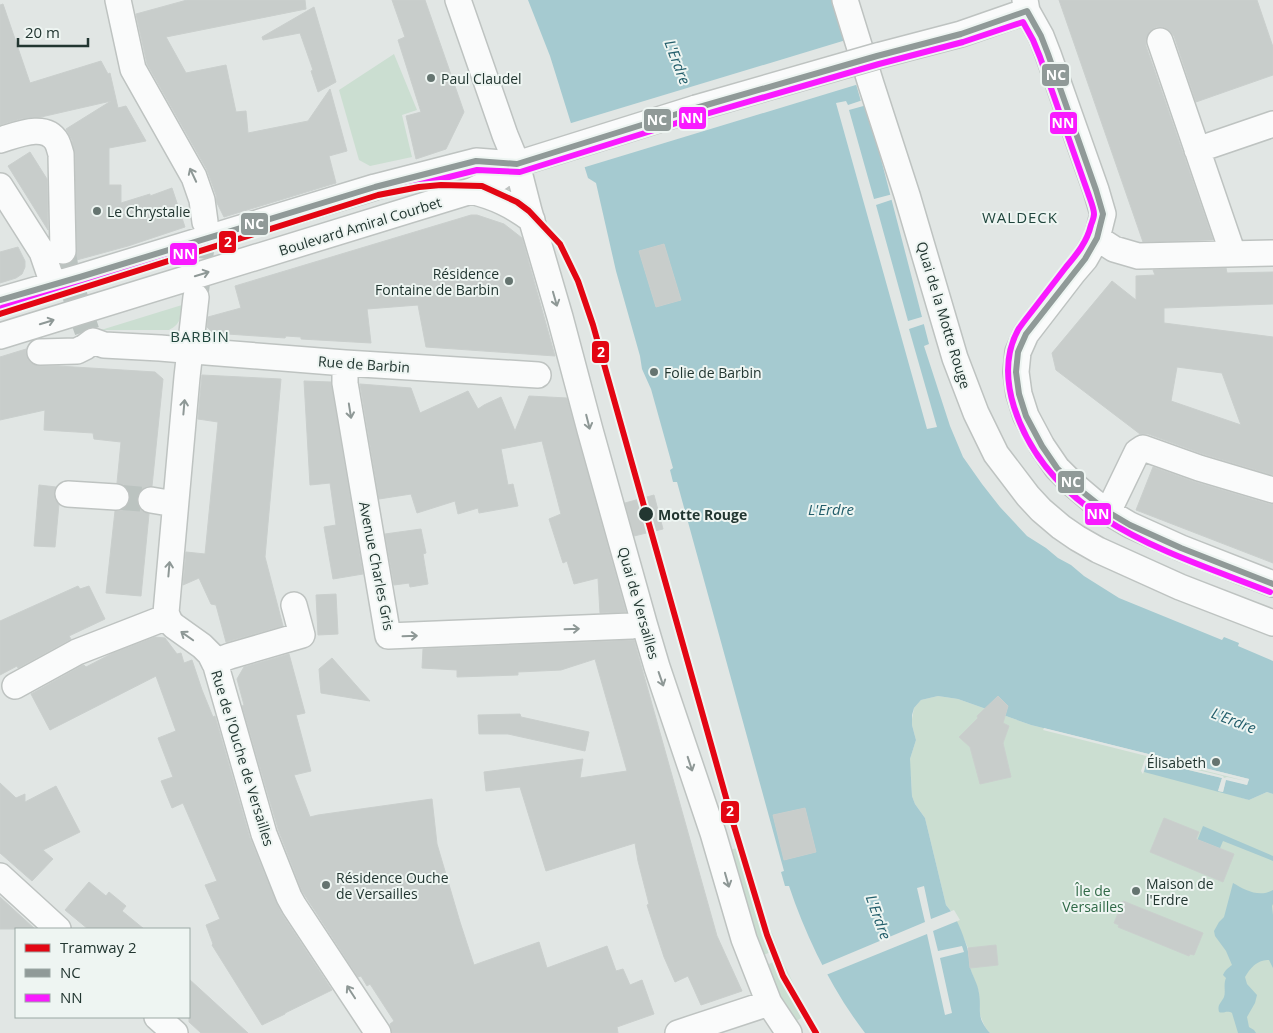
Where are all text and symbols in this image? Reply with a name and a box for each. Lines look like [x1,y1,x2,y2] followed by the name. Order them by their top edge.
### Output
[18,15,88,47] scale bar
[25,22,60,42] text: 20 m
[660,37,696,88] water label: L'Erdre
[1041,63,1070,87] line badge: NC
[1046,65,1066,84] text: NC
[441,69,522,88] place label: Paul Claudel
[425,72,437,84] marker: Paul Claudel
[678,106,707,130] line badge: NN
[643,108,672,132] line badge: NC
[681,108,703,127] text: NN
[647,110,667,129] text: NC
[1049,111,1078,135] line badge: NN
[1052,113,1074,132] text: NN
[187,168,197,183] one-way arrow
[276,192,444,260] street label: Boulevard Amiral Courbet
[107,202,190,221] place label: Le Chrystalie
[91,205,103,217] marker: Le Chrystalie
[982,207,1058,227] district label: WALDECK
[240,212,269,236] line badge: NC
[244,214,264,233] text: NC
[218,230,237,254] line badge: 2
[224,232,232,251] text: 2
[913,239,975,391] street label: Quai de la Motte Rouge
[169,242,198,266] line badge: NN
[173,244,195,263] text: NN
[375,264,499,299] place label: Résidence Fontaine de Barbin
[194,269,210,279] one-way arrow
[503,275,515,287] marker: Résidence Fontaine de Barbin
[550,291,560,307] one-way arrow
[38,316,54,326] one-way arrow
[170,326,230,346] district label: BARBIN
[591,340,610,364] line badge: 2
[597,342,605,361] text: 2
[317,351,411,377] street label: Rue de Barbin
[664,363,762,382] place label: Folie de Barbin
[648,366,660,378] marker: Folie de Barbin
[179,399,189,415] one-way arrow
[345,403,355,419] one-way arrow
[583,414,593,430] one-way arrow
[1057,470,1085,494] line badge: NC
[1061,472,1081,491] text: NC
[808,499,855,519] water label: L'Erdre
[355,500,399,632] street label: Avenue Charles Gris
[1084,502,1112,526] line badge: NN
[1087,504,1109,523] text: NN
[637,505,655,523] marker: Motte Rouge
[658,505,747,524] place label: Motte Rouge
[614,545,664,662] street label: Quai de Versailles
[164,561,174,577] one-way arrow
[564,624,580,633] one-way arrow
[181,631,195,641] one-way arrow
[402,631,418,640] one-way arrow
[207,668,279,849] street label: Rue de l'Ouche de Versailles
[657,671,666,687] one-way arrow
[1209,702,1260,738] water label: L'Erdre
[1147,753,1206,772] place label: Élisabeth
[686,755,695,771] one-way arrow
[1210,756,1222,768] marker: Élisabeth
[720,800,740,824] line badge: 2
[726,801,734,820] text: 2
[336,868,449,903] place label: Résidence Ouche de Versailles
[722,871,732,887] one-way arrow
[1146,874,1214,909] place label: Maison de l'Erdre
[320,879,332,891] marker: Résidence Ouche de Versailles
[1062,881,1124,916] park label: Île de Versailles
[1130,885,1142,897] marker: Maison de l'Erdre
[862,892,896,943] water label: L'Erdre
[15,928,190,1018] legend
[60,937,137,957] text: Tramway 2
[60,962,81,982] text: NC
[346,985,356,999] one-way arrow
[60,987,83,1007] text: NN

